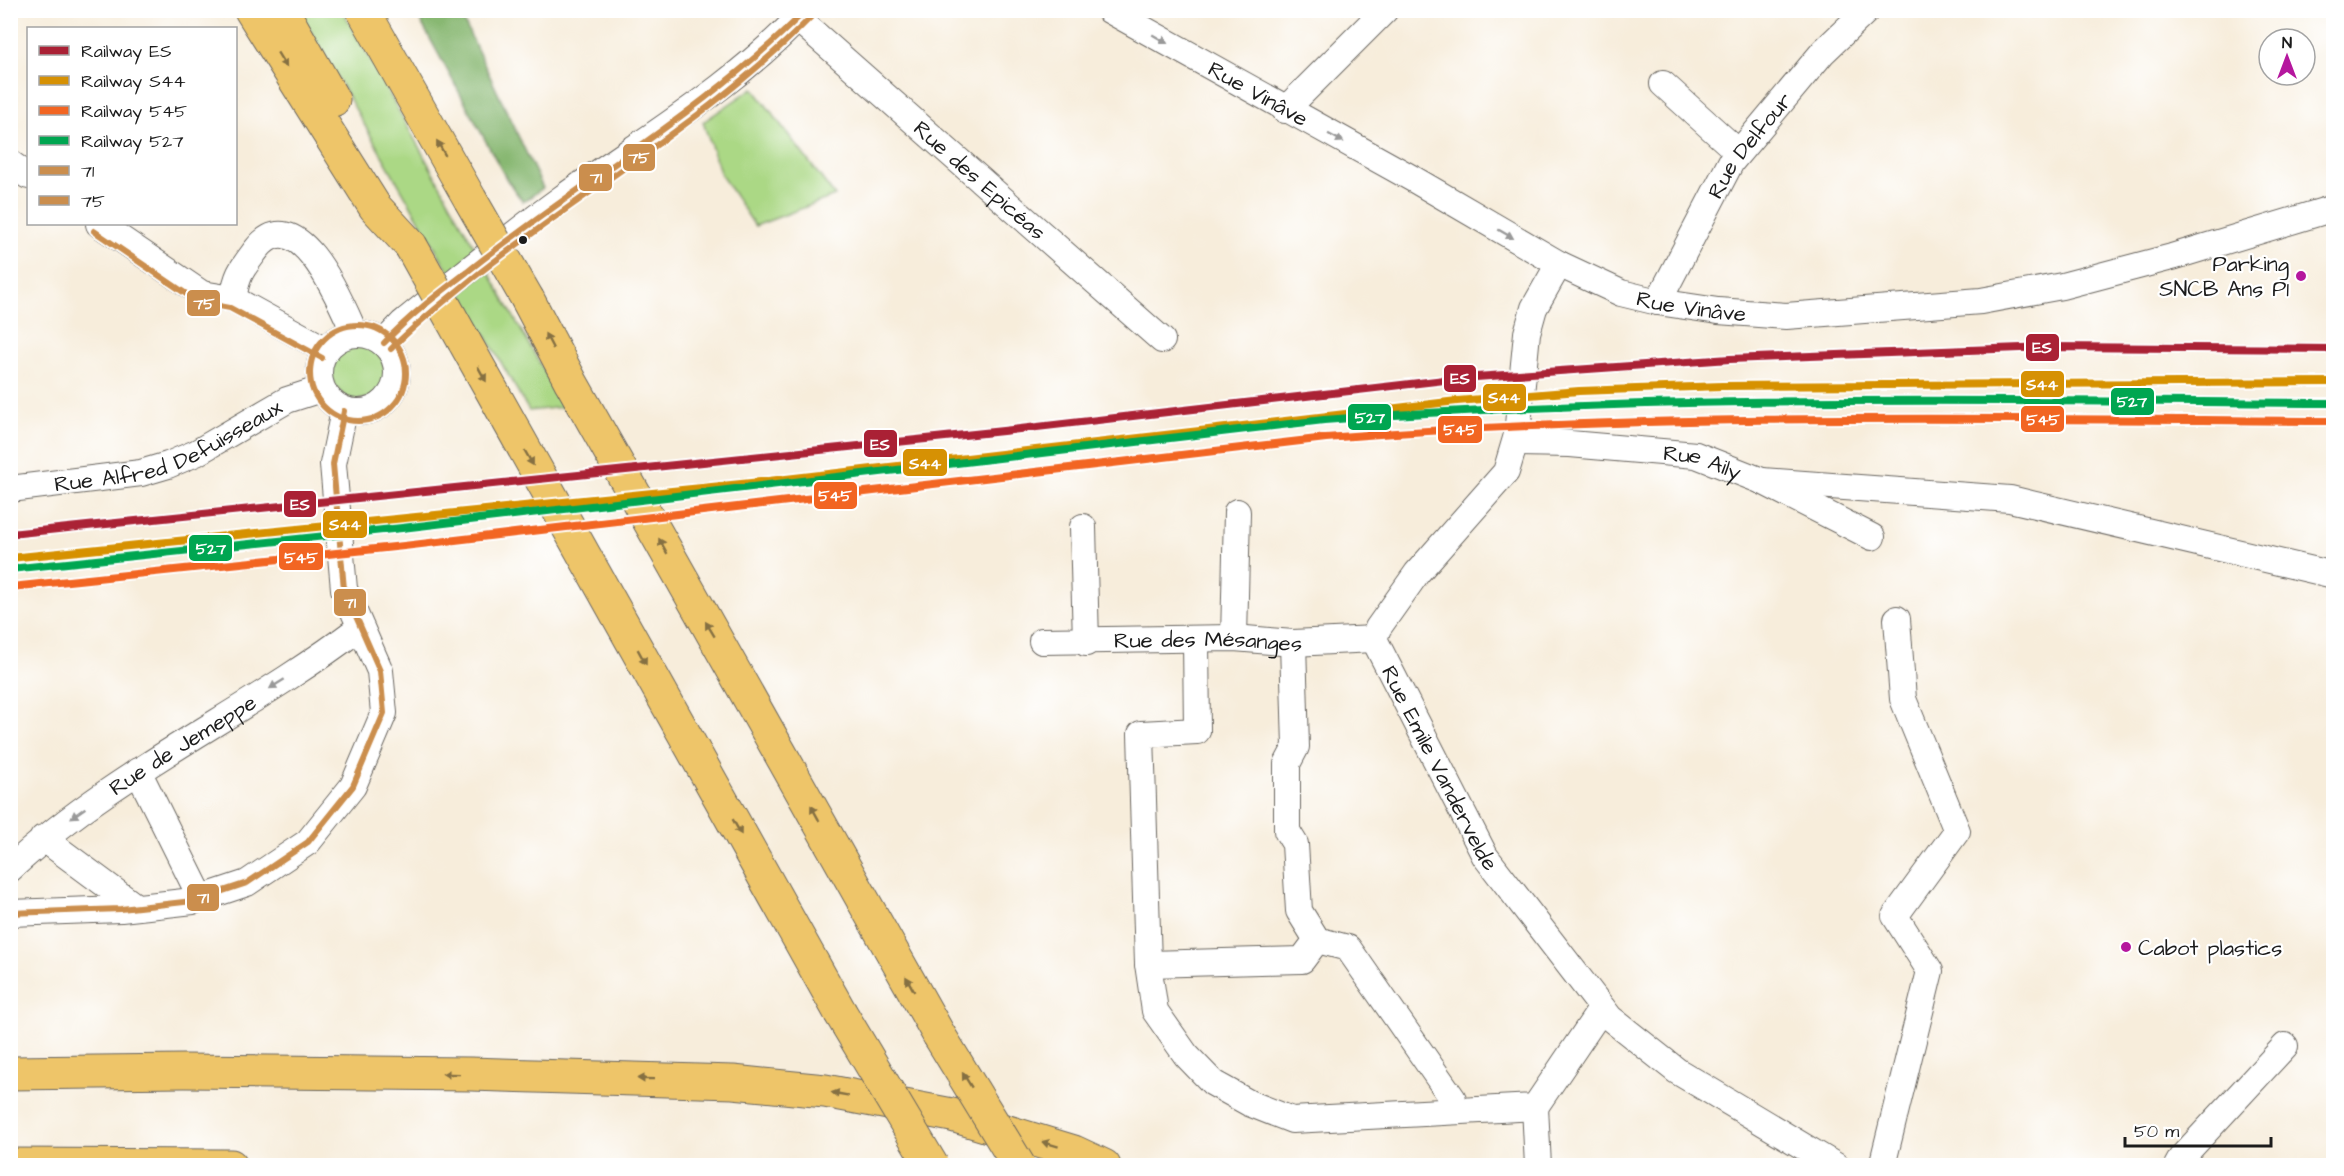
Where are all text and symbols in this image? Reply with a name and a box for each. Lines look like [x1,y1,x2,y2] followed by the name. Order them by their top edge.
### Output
[27,27,237,225] legend
[2257,27,2317,87] north arrow
[2282,32,2292,54] text: N
[1152,34,1168,45] one-way arrow
[81,39,172,65] text: Railway ES
[277,52,288,68] one-way arrow
[1202,54,1314,135] street label: Rue Vinâve
[81,69,185,95] text: Railway S44
[1701,86,1800,204] street label: Rue Delfour
[81,99,187,125] text: Railway 545
[906,114,1052,248] street label: Rue des Epicéas
[81,129,183,155] text: Railway 527
[1328,133,1345,143] one-way arrow
[436,140,447,156] one-way arrow
[622,143,656,172] line badge: 75
[627,147,650,169] text: 75
[81,159,94,184] text: 71
[578,163,613,192] line badge: 71
[589,167,603,189] text: 71
[81,189,105,214] text: 75
[1498,228,1514,239] one-way arrow
[517,234,529,246] unlabelled marker
[2159,249,2289,305] place label: Parking SNCB Ans P1
[2294,269,2308,283] marker: Parking SNCB Ans P1
[1633,283,1747,330] street label: Rue Vinâve
[186,289,221,317] line badge: 75
[192,293,215,315] text: 75
[544,333,554,350] one-way arrow
[2025,333,2060,362] line badge: ES
[2032,337,2053,359] text: ES
[1443,364,1477,393] line badge: ES
[477,366,487,383] one-way arrow
[1450,368,1471,390] text: ES
[2020,370,2065,398] line badge: S44
[2025,374,2058,396] text: S44
[1482,383,1527,412] line badge: S44
[1487,387,1520,409] text: S44
[2110,387,2155,416] line badge: 527
[2117,391,2147,413] text: 527
[53,392,289,500] street label: Rue Alfred Defuisseaux
[1347,403,1392,431] line badge: 527
[2020,405,2065,433] line badge: 545
[1355,407,1385,429] text: 527
[2026,409,2060,431] text: 545
[1437,415,1483,444] line badge: 545
[1443,419,1477,441] text: 545
[863,429,898,458] line badge: ES
[870,434,891,456] text: ES
[1662,438,1746,489] street label: Rue Aily
[902,448,948,477] line badge: S44
[524,450,534,467] one-way arrow
[908,453,941,475] text: S44
[813,481,858,510] line badge: 545
[818,485,852,507] text: 545
[283,490,317,518] line badge: ES
[290,494,311,516] text: ES
[322,510,368,539] line badge: S44
[328,514,361,536] text: S44
[188,534,233,562] line badge: 527
[196,538,226,560] text: 527
[658,538,668,555] one-way arrow
[278,542,324,571] line badge: 545
[284,547,318,569] text: 545
[333,588,367,617] line badge: 71
[343,592,357,614] text: 71
[705,621,716,637] one-way arrow
[1114,624,1303,660] street label: Rue des Mésanges
[637,649,647,666] one-way arrow
[1373,660,1505,878] street label: Rue Emile Vandervelde
[269,679,285,690] one-way arrow
[103,687,263,804] street label: Rue de Jemeppe
[810,805,820,822] one-way arrow
[71,807,87,819] one-way arrow
[732,819,742,836] one-way arrow
[186,883,220,912] line badge: 71
[196,887,210,909] text: 71
[2138,933,2282,964] place label: Cabot plastics
[2119,940,2133,954] marker: Cabot plastics
[906,975,916,992] one-way arrow
[442,1069,461,1079] one-way arrow
[961,1072,972,1088] one-way arrow
[637,1074,656,1083] one-way arrow
[831,1089,850,1098] one-way arrow
[2125,1110,2270,1148] scale bar
[2134,1119,2179,1144] text: 50 m
[1041,1139,1059,1148] one-way arrow

